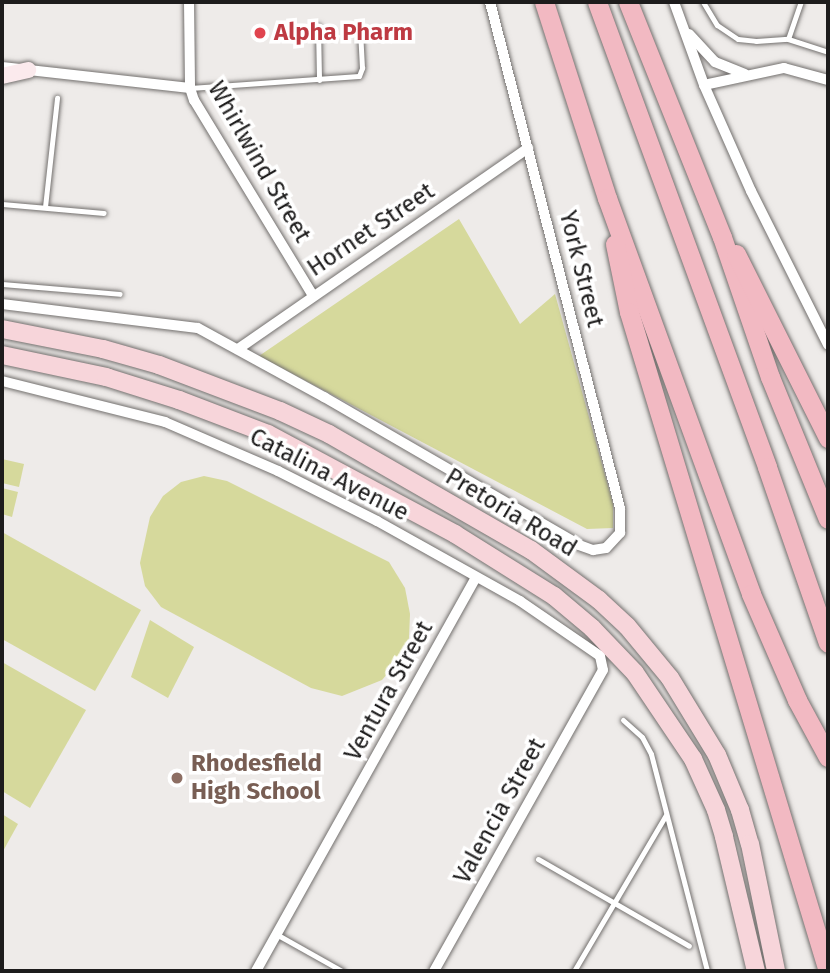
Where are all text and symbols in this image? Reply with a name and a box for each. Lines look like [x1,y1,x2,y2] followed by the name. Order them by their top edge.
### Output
[274,19,413,47] place label: Alpha Pharm
[252,25,268,41] marker: Alpha Pharm
[201,77,317,247] street label: Whirlwind Street
[302,177,440,283] street label: Hornet Street
[553,208,609,330] street label: York Street
[245,423,413,527] street label: Catalina Avenue
[440,462,582,564] street label: Pretoria Road
[339,616,439,766] street label: Ventura Street
[448,733,552,889] street label: Valencia Street
[191,750,322,806] place label: Rhodesfield High School
[169,770,185,786] marker: Rhodesfield High School

